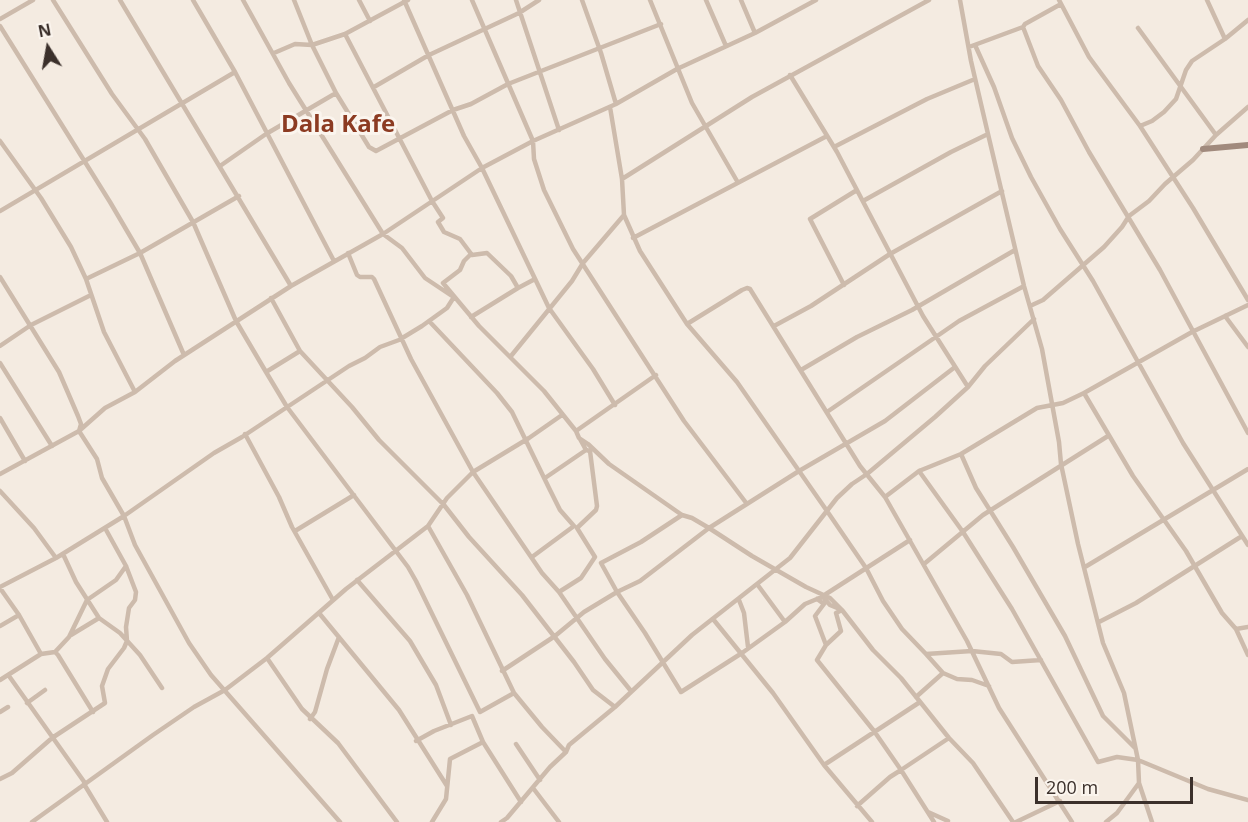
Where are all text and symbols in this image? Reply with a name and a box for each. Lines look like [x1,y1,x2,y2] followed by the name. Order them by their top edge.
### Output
[18,18,78,78] north arrow
[36,18,53,42] text: N
[281,111,395,139] district label: Dala Kafe
[1038,765,1196,803] scale bar
[1046,775,1098,799] text: 200 m

